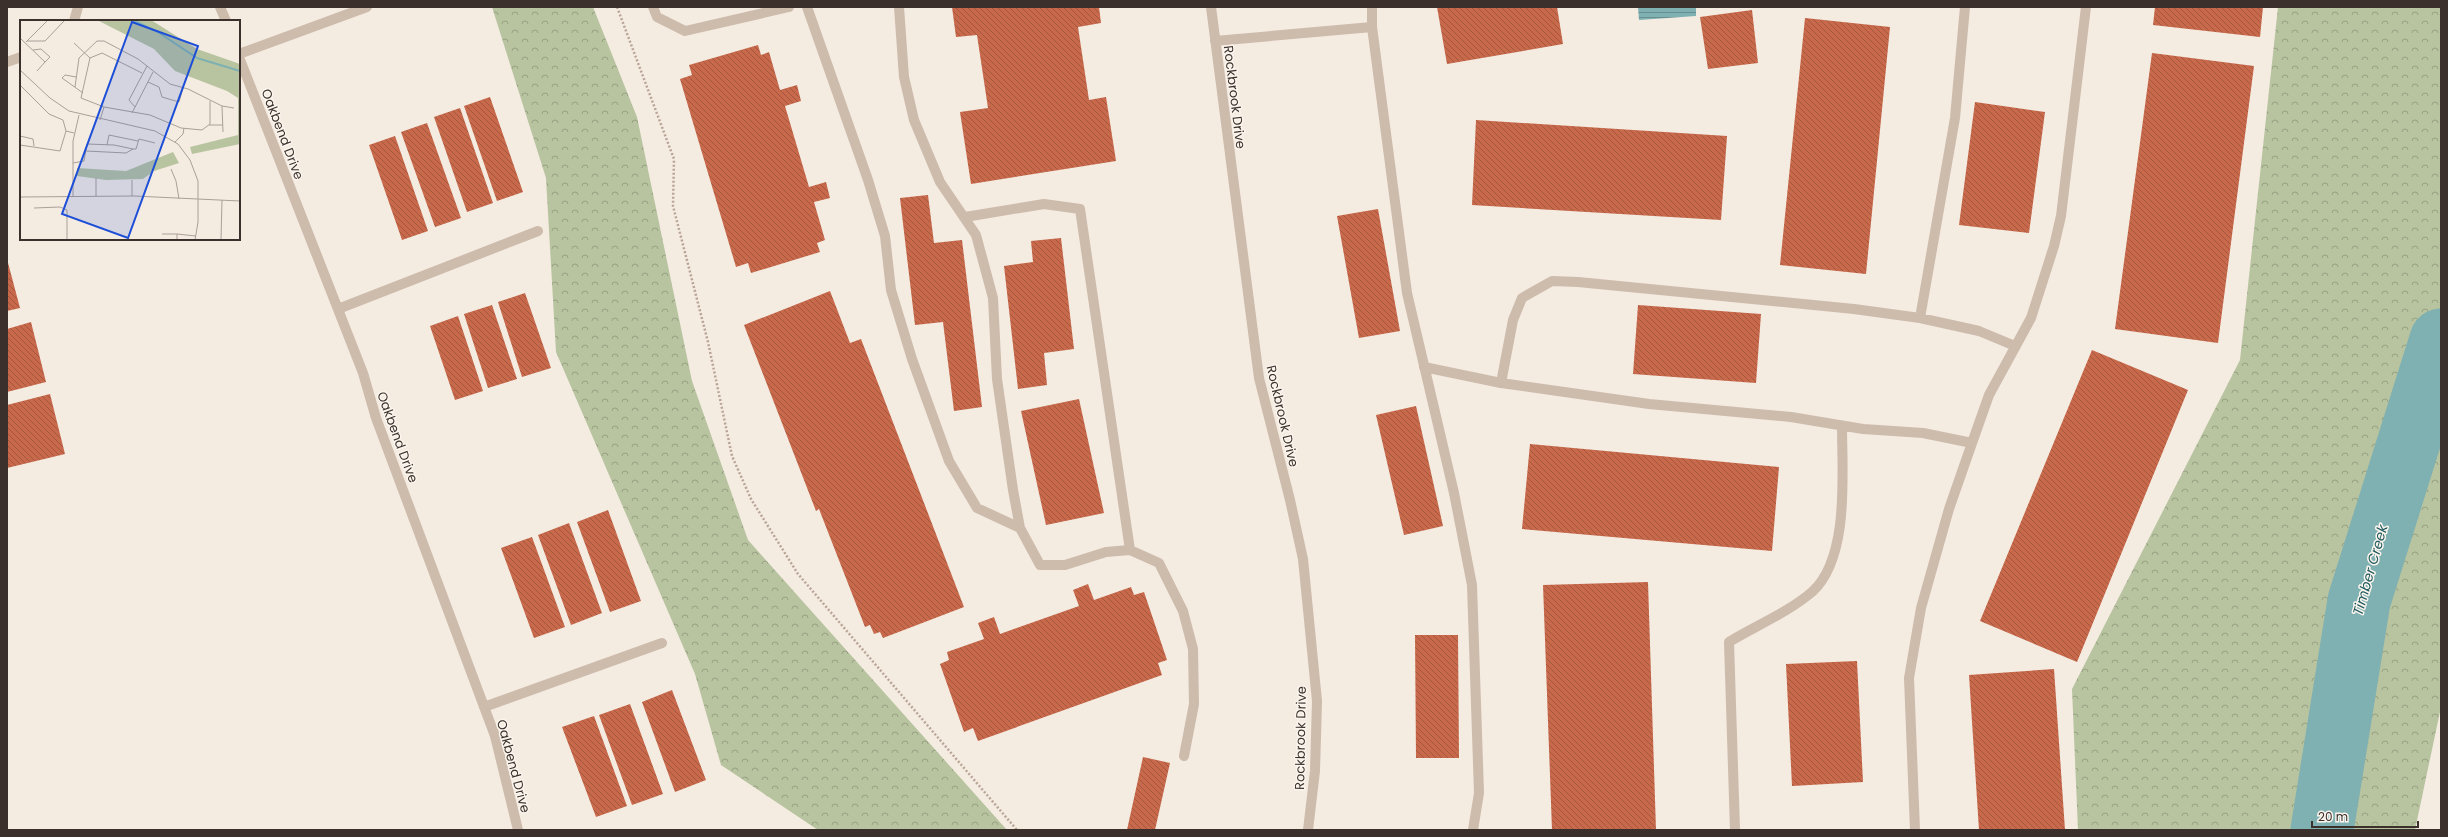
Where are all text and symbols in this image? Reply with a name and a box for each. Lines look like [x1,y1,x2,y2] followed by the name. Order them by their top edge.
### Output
[20,20,240,240] inset map
[1219,44,1250,150] street label: Rockbrook Drive
[257,86,309,182] street label: Oakbend Drive
[1262,363,1303,469] street label: Rockbrook Drive
[372,389,423,485] street label: Oakbend Drive
[2347,522,2393,618] water label: Timber Creek
[1290,686,1311,790] street label: Rockbrook Drive
[492,717,535,815] street label: Oakbend Drive
[2312,803,2418,829] scale bar
[2318,808,2348,825] text: 20 m

